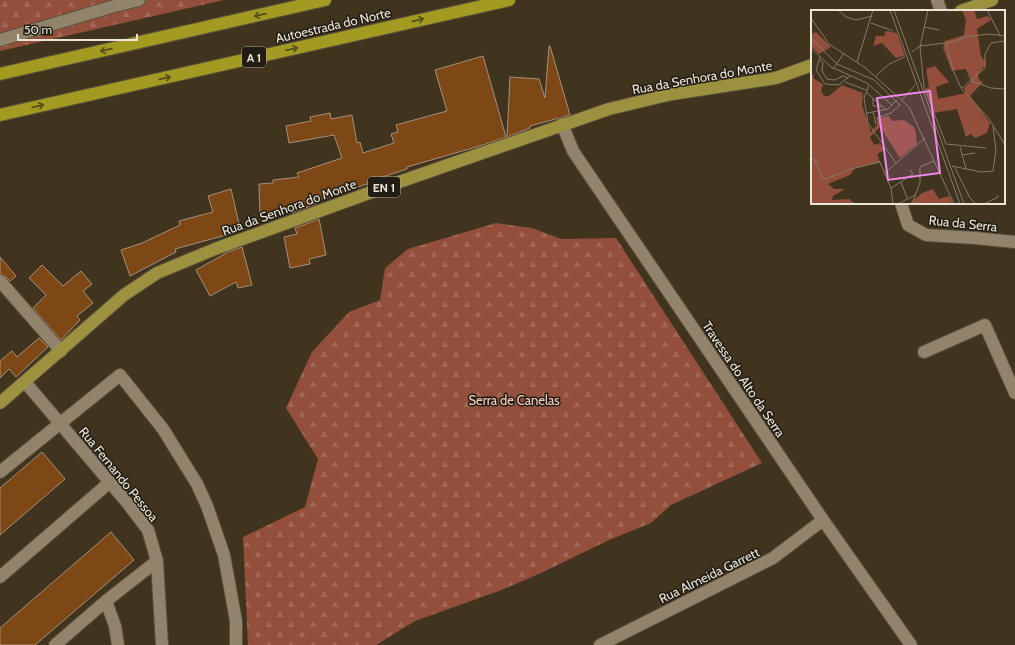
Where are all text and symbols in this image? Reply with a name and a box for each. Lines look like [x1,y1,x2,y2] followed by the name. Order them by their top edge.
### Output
[274,4,392,46] street label: Autoestrada do Norte
[811,10,1005,204] inset map
[254,11,267,19] one-way arrow
[18,16,137,42] scale bar
[412,16,425,24] one-way arrow
[24,22,52,37] text: 50 m
[285,45,298,52] one-way arrow
[100,46,113,54] one-way arrow
[242,47,266,67] road number: A 1
[631,57,774,97] street label: Rua da Senhora do Monte
[158,73,171,81] one-way arrow
[31,102,44,110] one-way arrow
[220,175,359,239] street label: Rua da Senhora do Monte
[368,177,400,197] road number: EN 1
[928,211,999,235] street label: Rua da Serra
[699,318,789,441] street label: Travessa do Alto da Serra
[468,392,560,408] park label: Serra de Canelas
[76,424,162,525] street label: Rua Fernando Pessoa
[656,543,763,606] street label: Rua Almeida Garrett

